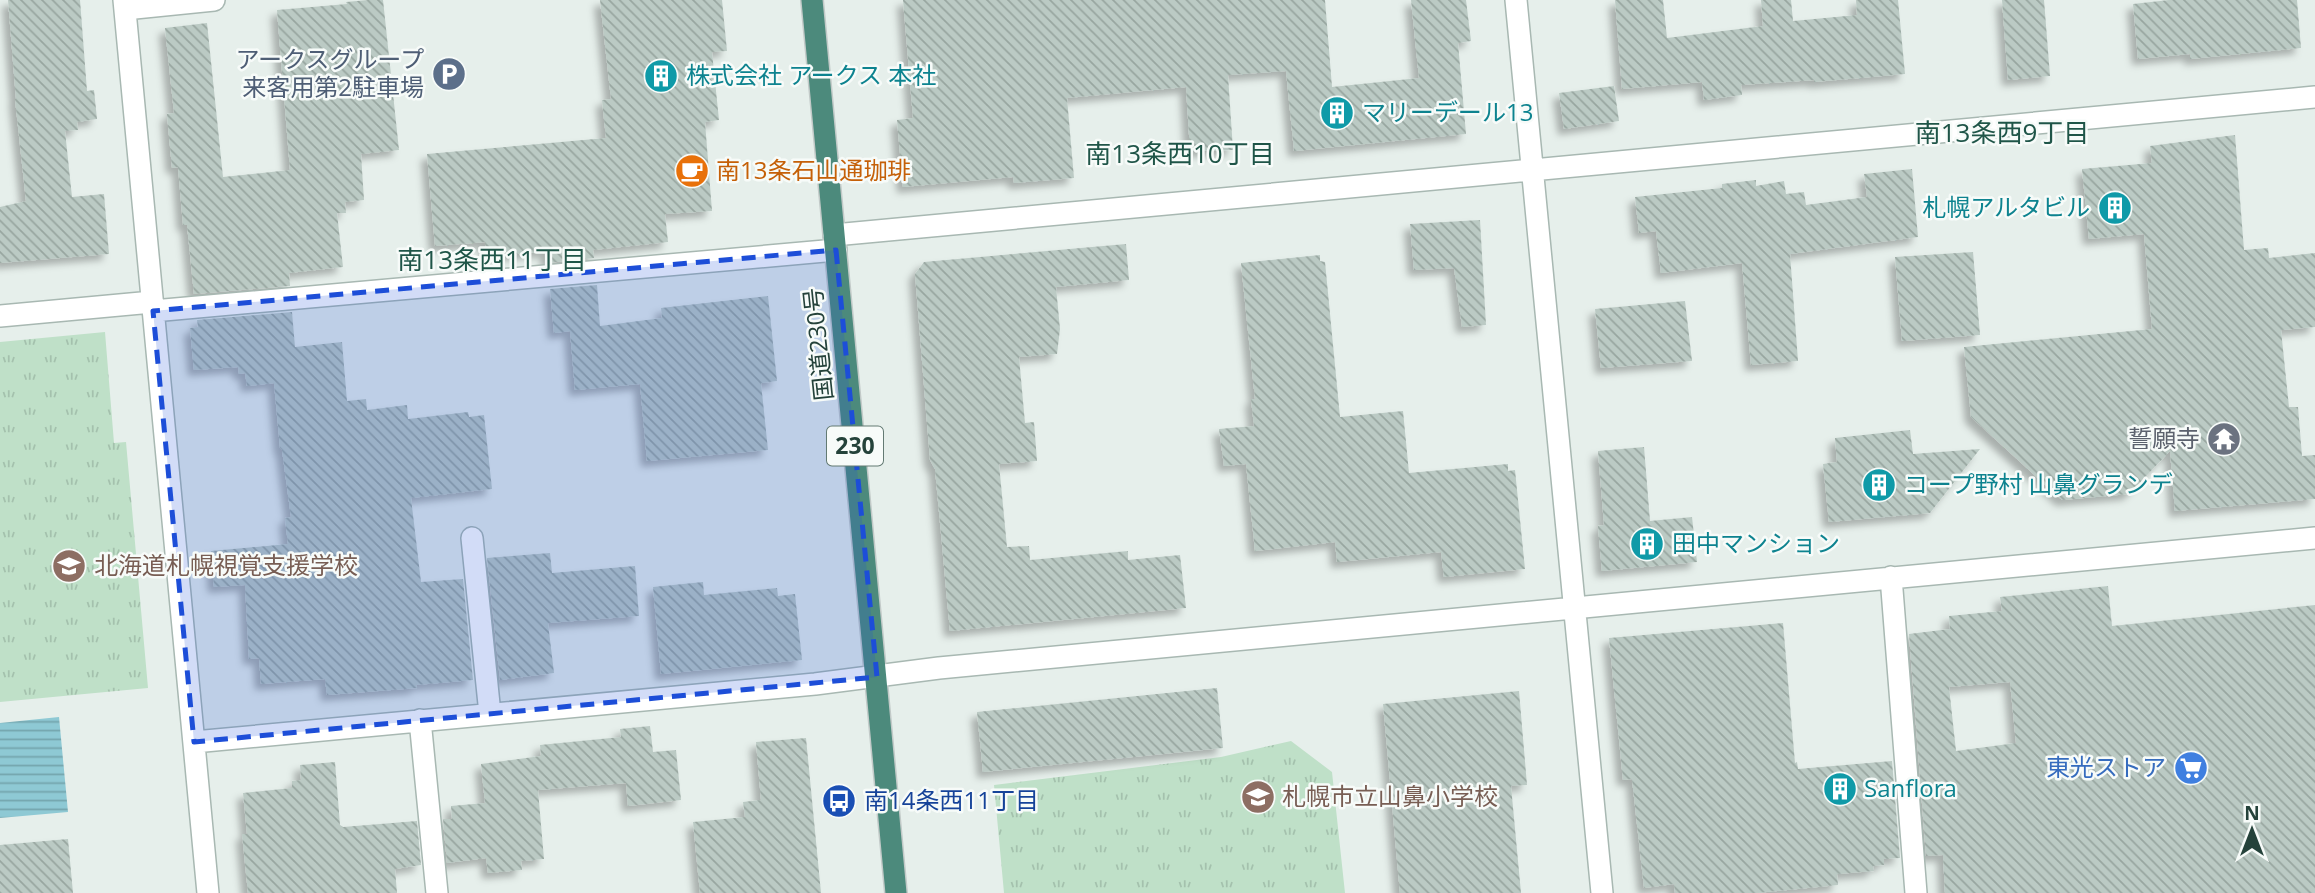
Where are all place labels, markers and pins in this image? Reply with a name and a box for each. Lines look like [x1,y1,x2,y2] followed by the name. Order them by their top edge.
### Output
[236,42,424,103] place label: アークスグループ 来客用第2駐車場
[430,55,468,93] parking icon: アークスグループ 来客用第2駐車場
[642,57,680,95] building icon: 株式会社 アークス 本社
[686,58,936,91] place label: 株式会社 アークス 本社
[1318,94,1356,132] building icon: マリーデール13
[1362,95,1533,128] place label: マリーデール13
[673,152,711,190] cafe icon: 南13条石山通珈琲
[716,153,911,186] place label: 南13条石山通珈琲
[2096,189,2134,227] building icon: 札幌アルタビル
[1922,190,2090,223] place label: 札幌アルタビル
[2205,420,2243,458] temple icon: 誓願寺
[2128,421,2200,454] place label: 誓願寺
[1860,466,1898,504] building icon: コープ野村 山鼻グランデ
[1904,467,2173,500] place label: コープ野村 山鼻グランデ
[1628,525,1666,563] building icon: 田中マンション
[1672,526,1840,559] place label: 田中マンション
[50,547,88,585] school or university icon: 北海道札幌視覚支援学校
[94,548,358,581] place label: 北海道札幌視覚支援学校
[2172,749,2210,787] supermarket icon: 東光ストア
[2046,750,2166,783] place label: 東光ストア
[1821,770,1859,808] building icon: Sanflora
[1864,771,1957,804] place label: Sanflora
[1239,778,1277,816] school or university icon: 札幌市立山鼻小学校
[1282,779,1498,812] place label: 札幌市立山鼻小学校
[820,782,858,820] bus stop icon: 南14条西11丁目
[864,783,1039,816] place label: 南14条西11丁目

